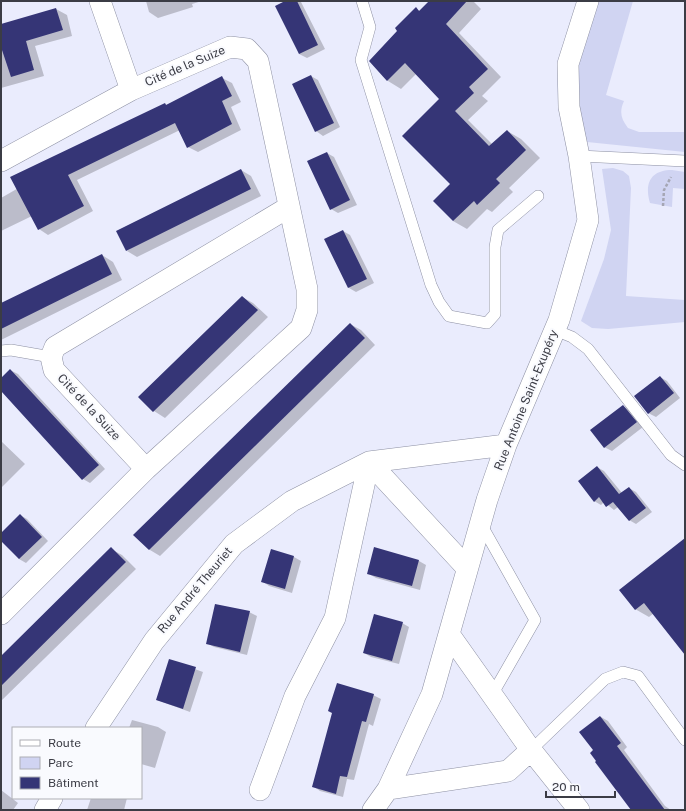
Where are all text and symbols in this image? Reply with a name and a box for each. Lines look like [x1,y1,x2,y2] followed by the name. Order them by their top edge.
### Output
[143,43,227,89] street label: Cité de la Suize
[491,327,561,472] street label: Rue Antoine Saint-Exupéry
[55,371,123,443] street label: Cité de la Suize
[155,544,235,636] street label: Rue André Theuriet
[12,727,142,799] legend
[48,736,81,750] text: Route
[48,756,73,770] text: Parc
[546,773,615,799] scale bar
[48,776,99,790] text: Bâtiment
[552,780,580,794] text: 20 m

